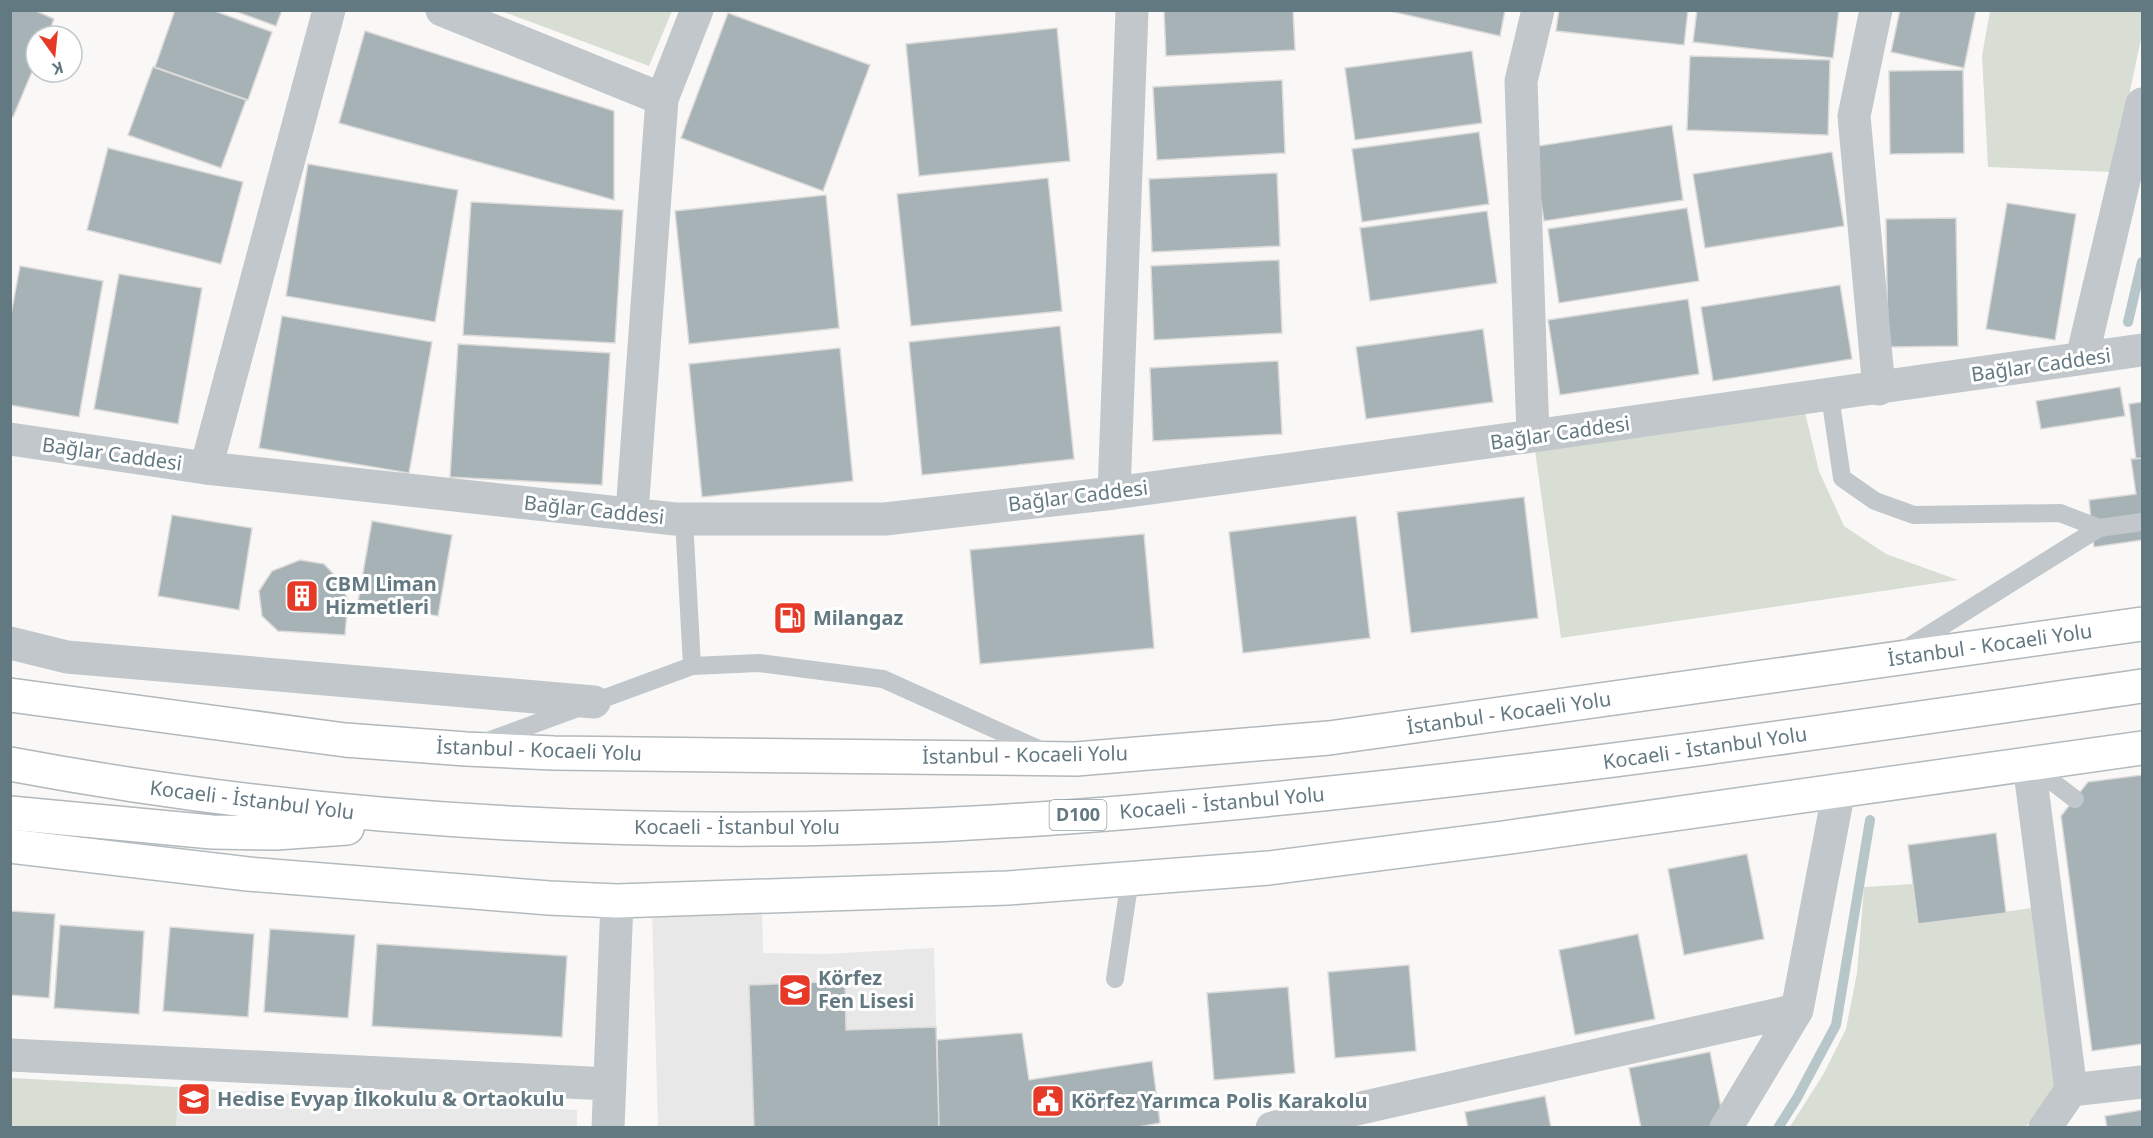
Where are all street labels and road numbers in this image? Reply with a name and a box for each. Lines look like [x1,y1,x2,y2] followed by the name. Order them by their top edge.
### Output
[1969,341,2113,388] street label: Bağlar Caddesi
[1488,409,1632,456] street label: Bağlar Caddesi
[40,430,184,477] street label: Bağlar Caddesi
[1006,474,1149,517] street label: Bağlar Caddesi
[523,489,665,530] street label: Bağlar Caddesi
[1886,617,2094,672] street label: İstanbul - Kocaeli Yolu
[1405,685,1613,740] street label: İstanbul - Kocaeli Yolu
[1601,720,1809,775] street label: Kocaeli - İstanbul Yolu
[436,732,642,767] street label: İstanbul - Kocaeli Yolu
[922,739,1128,770] street label: İstanbul - Kocaeli Yolu
[148,774,356,825] street label: Kocaeli - İstanbul Yolu
[1118,780,1326,825] street label: Kocaeli - İstanbul Yolu
[1050,800,1106,830] road number: D100
[634,813,840,840] street label: Kocaeli - İstanbul Yolu

